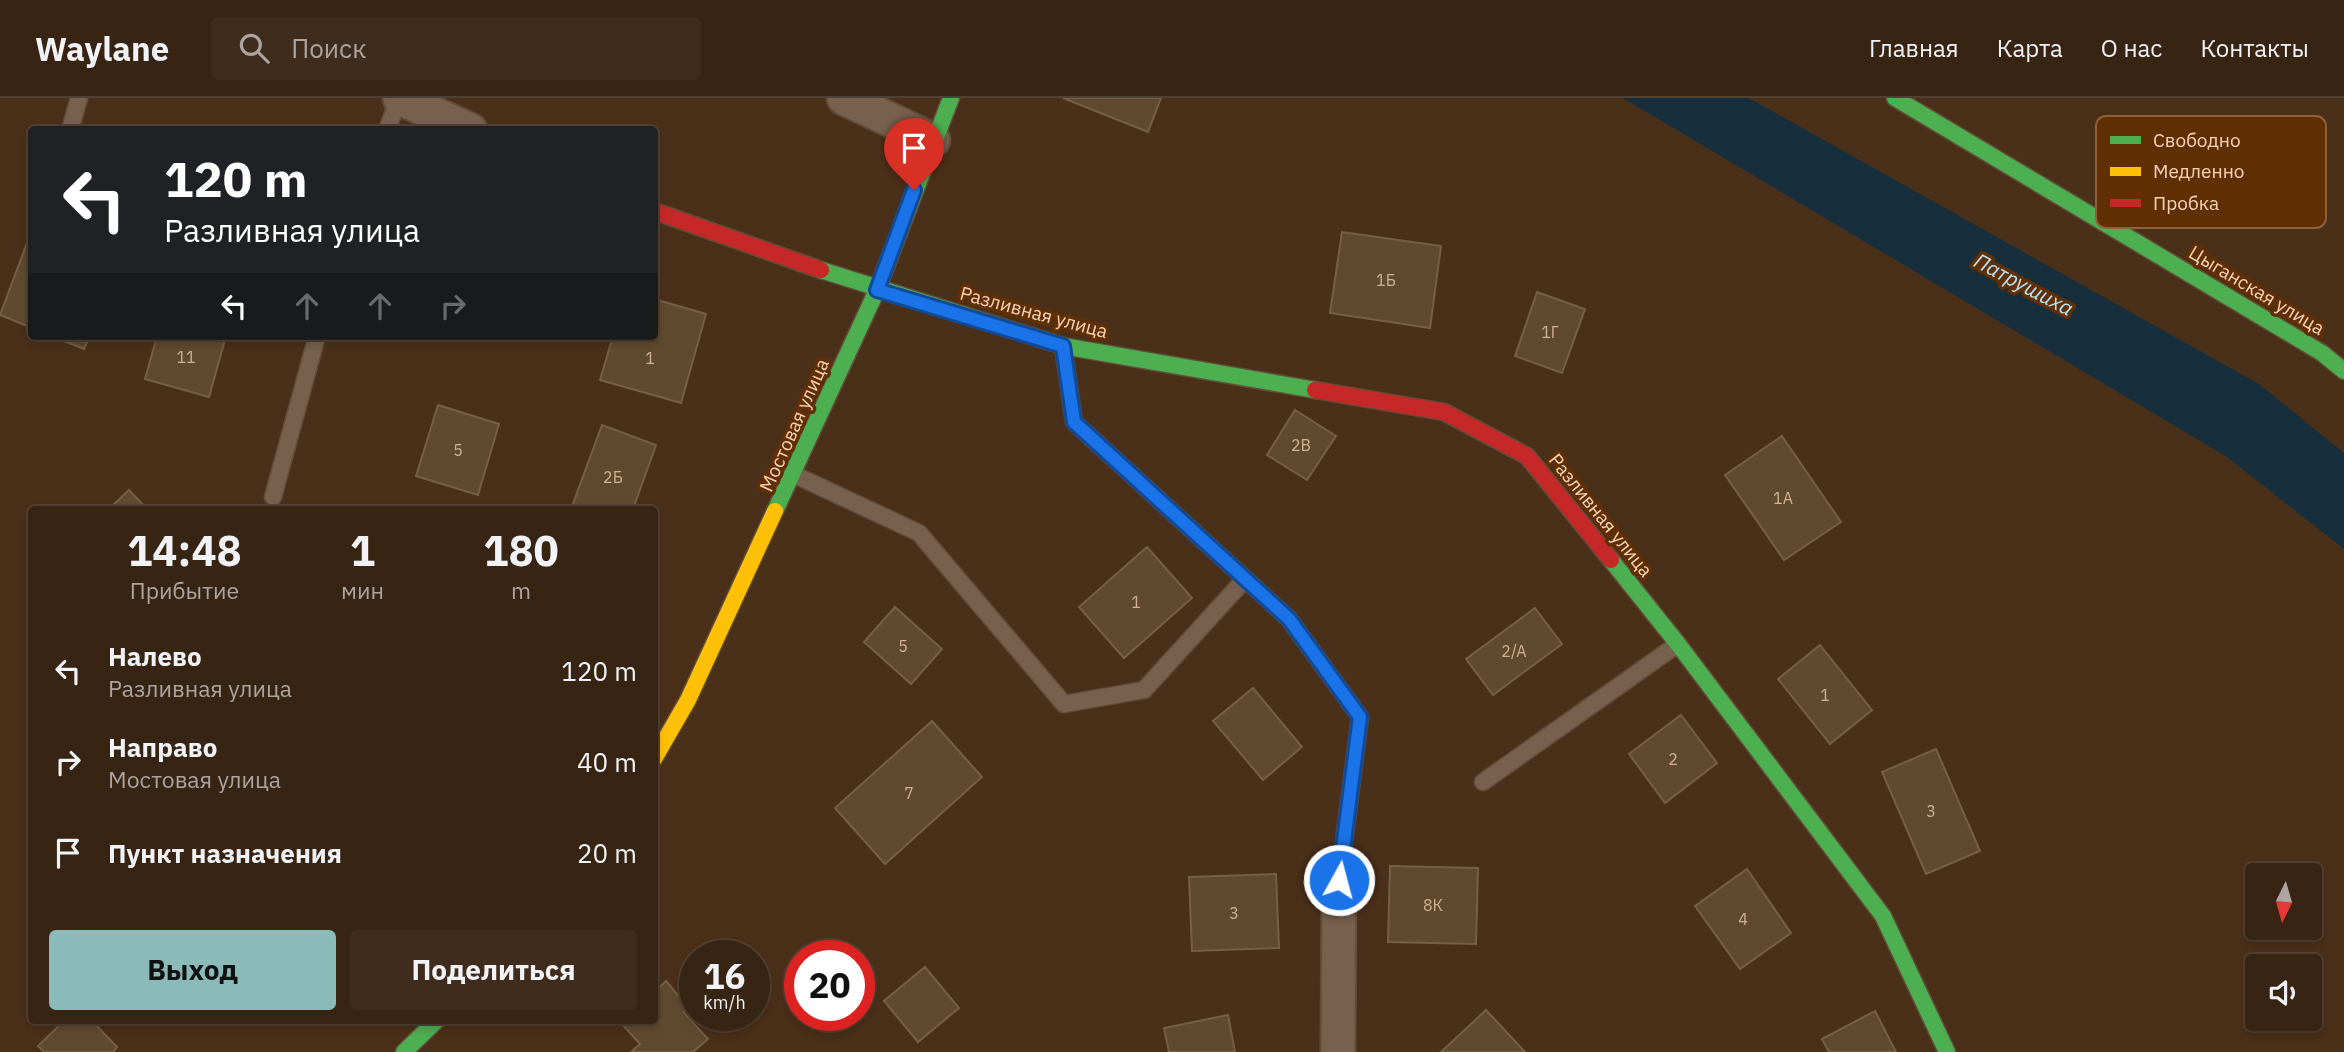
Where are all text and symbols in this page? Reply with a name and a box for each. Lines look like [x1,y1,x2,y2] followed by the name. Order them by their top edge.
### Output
[211,17,701,80] search box
[35,27,169,70] text: Waylane
[235,29,273,67] icon: search
[291,31,366,65] text: Поиск
[1869,32,1959,64] text: Главная
[1997,32,2063,64] text: Карта
[2101,32,2162,64] text: О нас
[2200,32,2309,64] text: Контакты
[2096,116,2326,228] legend
[884,118,944,190] pin
[2153,128,2241,152] text: Свободно
[895,129,933,167] icon: arrive
[164,147,308,210] text: 120 m
[49,154,140,245] icon: left
[2153,159,2244,183] text: Медленно
[2153,191,2219,215] text: Пробка
[164,209,420,251] text: Разливная улица
[2185,240,2329,340] street label: Цыганская улица
[1969,246,2079,322] water label: Патрушиха
[1376,270,1396,290] house number: 1Б
[957,281,1111,343] street label: Разливная улица
[215,287,253,325] icon: left
[288,287,326,325] icon: ahead
[361,287,399,325] icon: ahead
[434,287,472,325] icon: right
[1541,322,1559,342] house number: 1Г
[176,347,196,367] house number: 11
[645,348,655,368] house number: 1
[754,355,834,495] street label: Мостовая улица
[1291,435,1311,455] house number: 2В
[453,440,463,460] house number: 5
[1544,448,1658,582] street label: Разливная улица
[603,467,623,487] house number: 2Б
[1773,488,1793,508] house number: 1А
[127,523,242,578] text: 14:48
[350,523,375,578] text: 1
[483,523,559,578] text: 180
[130,575,239,605] text: Прибытие
[341,575,384,605] text: мин
[511,575,531,605] text: m
[1131,592,1141,612] house number: 1
[898,636,908,656] house number: 5
[108,639,202,673] text: Налево
[1501,641,1527,661] house number: 2/А
[49,652,87,690] icon: left
[561,654,637,688] text: 120 m
[108,673,292,703] text: Разливная улица
[1820,685,1830,705] house number: 1
[108,730,217,764] text: Направо
[49,743,87,781] icon: right
[577,745,637,779] text: 40 m
[1668,749,1678,769] house number: 2
[108,764,281,794] text: Мостовая улица
[904,783,914,803] house number: 7
[1926,801,1936,821] house number: 3
[49,834,87,872] icon: arrive
[108,836,342,870] text: Пункт назначения
[577,836,637,870] text: 20 m
[1302,843,1376,917] position arrow
[2245,863,2322,940] north arrow
[2245,863,2322,1031] map controls
[1423,895,1443,915] house number: 8К
[1229,903,1239,923] house number: 3
[1738,909,1748,929] house number: 4
[49,930,336,1010] button: Выход
[350,930,637,1010] button: Поделиться
[784,940,875,1031] speed limit sign: 20
[703,953,746,999] text: 16
[2245,954,2322,1031] button: sound
[703,991,746,1014] text: km/h

